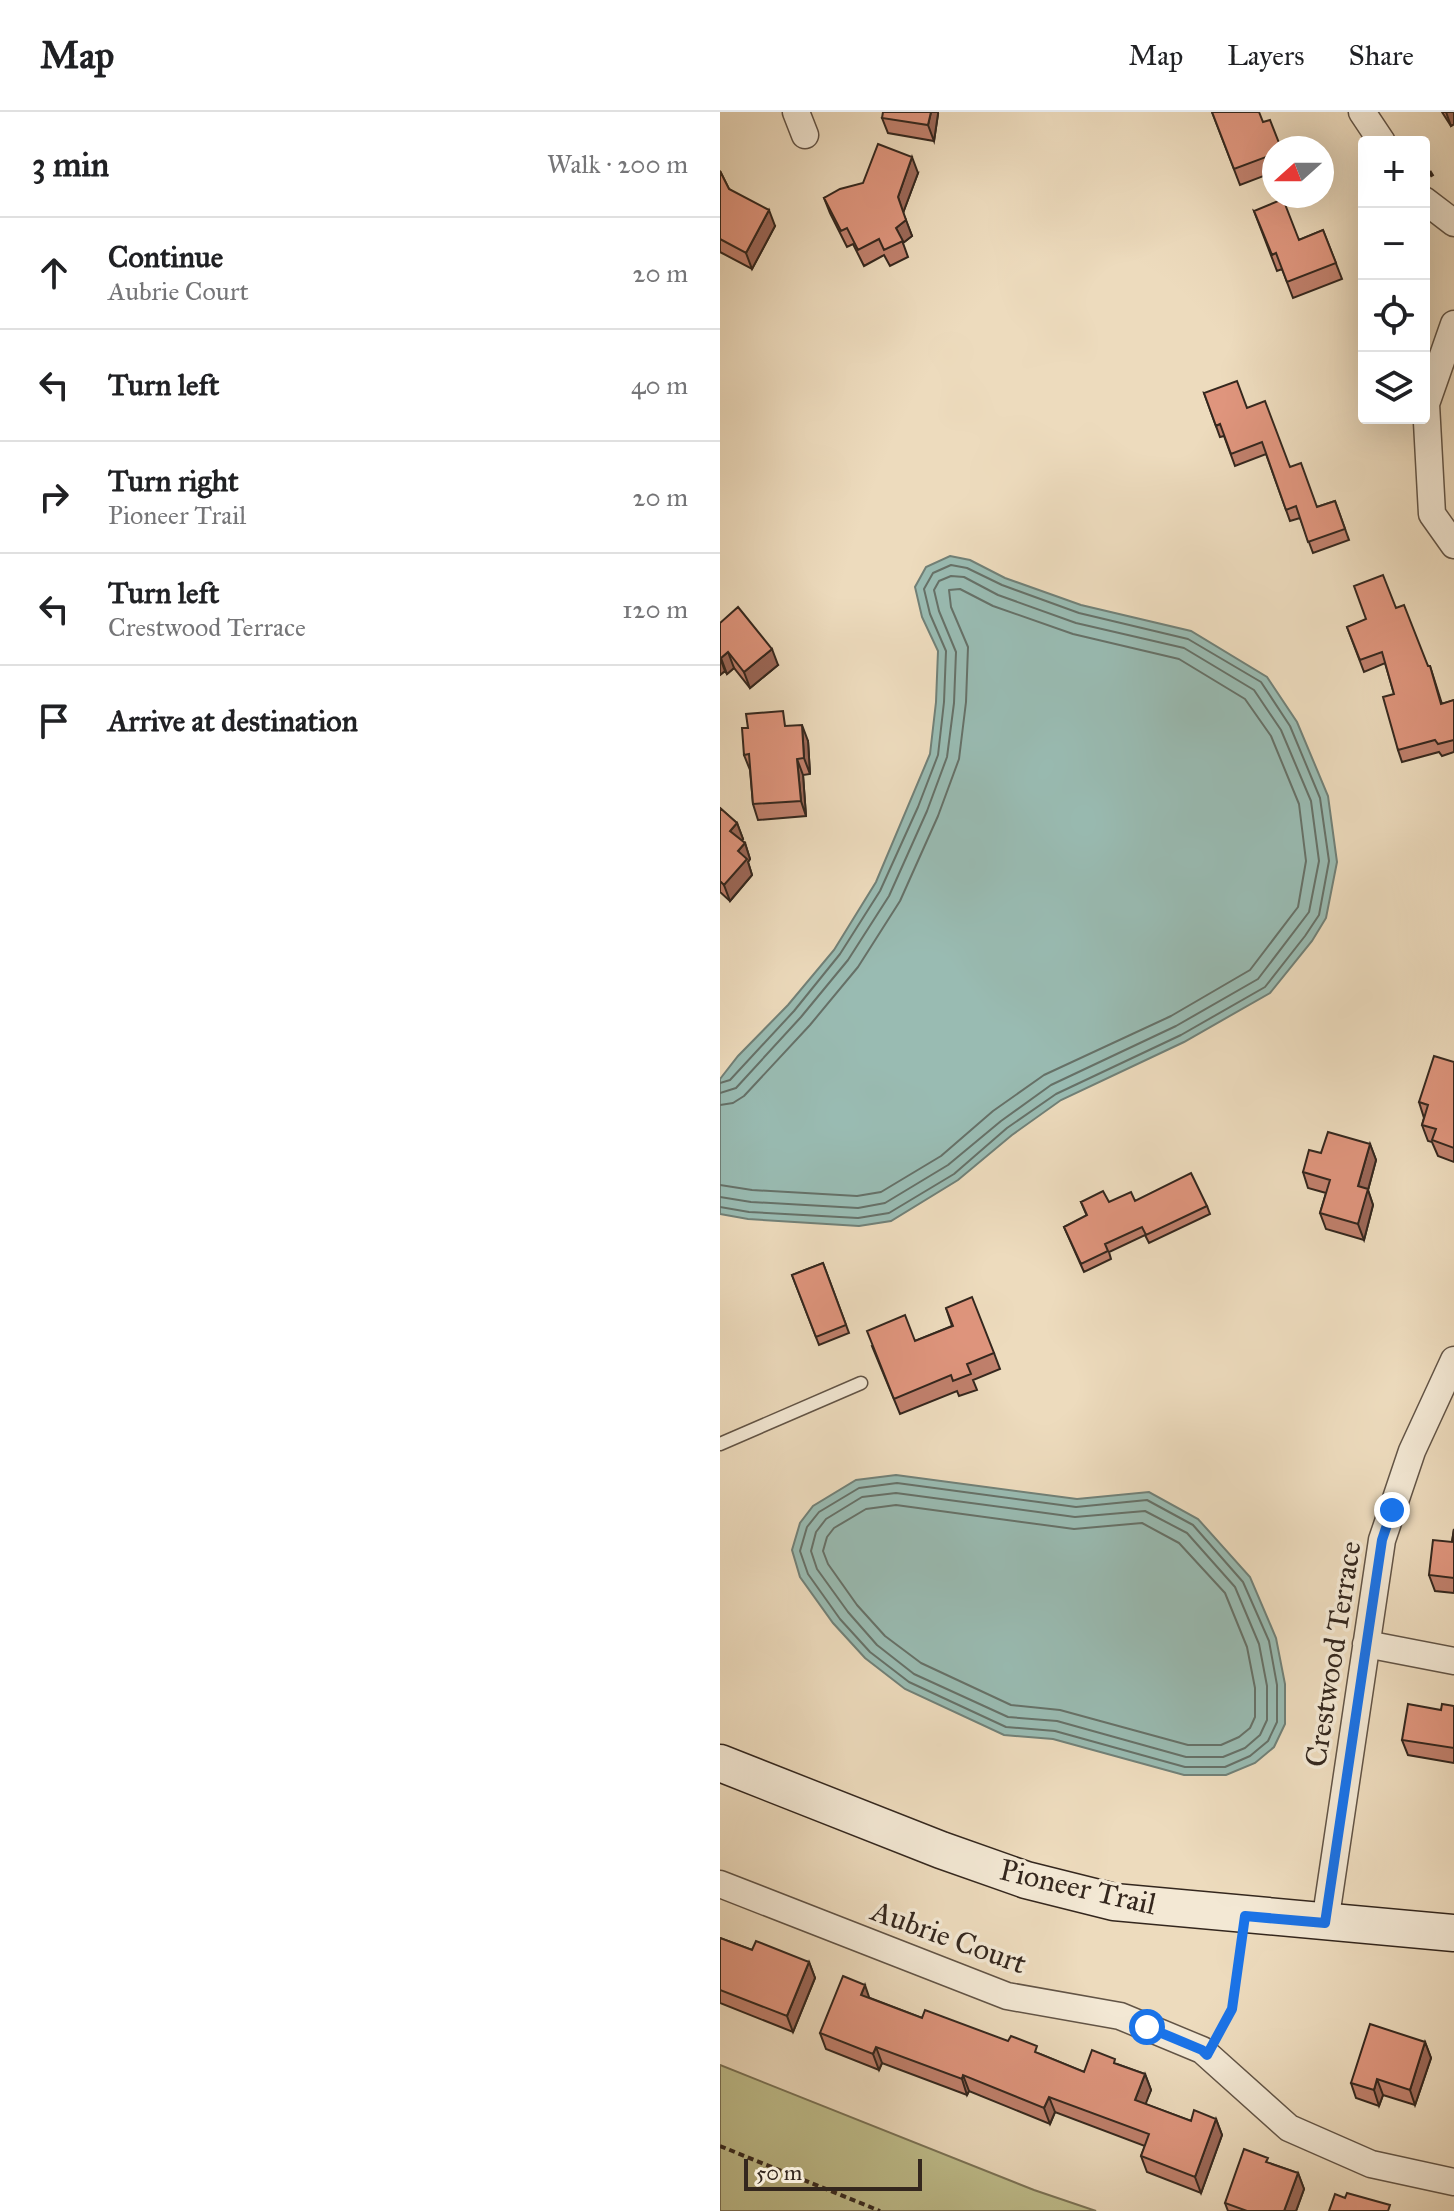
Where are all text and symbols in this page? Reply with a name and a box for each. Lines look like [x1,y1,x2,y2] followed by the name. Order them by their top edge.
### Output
[40,32,114,78] text: Map
[1128,38,1183,73] text: Map
[1227,38,1305,73] text: Layers
[1349,38,1414,73] text: Share
[1262,136,1334,208] north arrow
[1358,136,1430,424] map controls
[1358,136,1430,208] button: +
[32,144,109,185] text: 3 min
[547,148,688,180] text: Walk · 200 m
[1358,208,1430,280] button: −
[108,239,223,275] text: Continue
[32,251,76,295] icon: ahead
[633,257,688,289] text: 20 m
[108,275,249,307] text: Aubrie Court
[1358,280,1430,352] button: locate
[1358,352,1430,424] button: layers
[32,363,76,407] icon: left
[108,367,219,403] text: Turn left
[631,369,688,401] text: 40 m
[108,463,239,499] text: Turn right
[32,475,76,519] icon: right
[633,481,688,513] text: 20 m
[108,499,246,531] text: Pioneer Trail
[108,575,219,611] text: Turn left
[32,587,76,631] icon: left
[622,593,688,625] text: 120 m
[108,611,306,643] text: Crestwood Terrace
[32,699,76,743] icon: arrive
[108,703,358,739] text: Arrive at destination
[1374,1492,1410,1528] route end
[1297,1539,1369,1769] street label: Crestwood Terrace
[996,1852,1161,1923] street label: Pioneer Trail
[865,1892,1032,1982] street label: Aubrie Court
[1129,2009,1165,2045] route start
[744,2155,922,2191] scale bar
[756,2159,802,2186] text: 50 m

